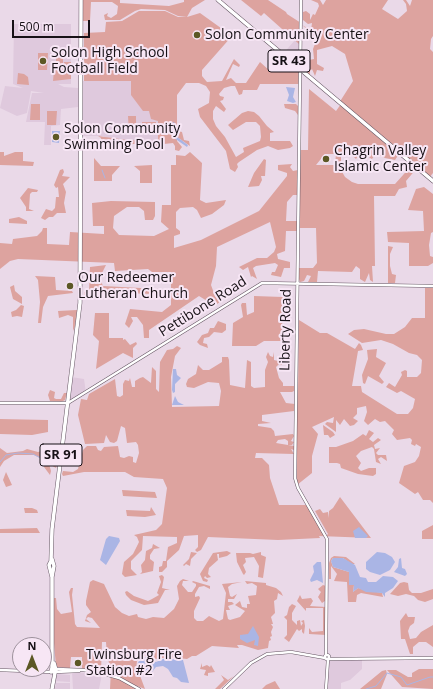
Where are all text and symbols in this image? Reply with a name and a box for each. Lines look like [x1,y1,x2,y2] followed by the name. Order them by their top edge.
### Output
[14,12,92,38] scale bar
[19,18,54,35] text: 500 m
[205,27,369,43] place label: Solon Community Center
[192,30,202,40] marker: Solon Community Center
[51,45,168,78] place label: Solon High School Football Field
[268,50,310,72] road number: SR 43
[38,56,48,66] marker: Solon High School Football Field
[64,121,180,154] place label: Solon Community Swimming Pool
[51,132,61,142] marker: Solon Community Swimming Pool
[334,143,427,176] place label: Chagrin Valley Islamic Center
[321,154,331,164] marker: Chagrin Valley Islamic Center
[78,270,188,302] place label: Our Redeemer Lutheran Church
[156,273,250,341] street label: Pettibone Road
[65,281,75,291] marker: Our Redeemer Lutheran Church
[277,289,295,371] street label: Liberty Road
[40,444,82,466] road number: SR 91
[12,637,52,677] north arrow
[28,638,36,653] text: N
[86,647,182,680] place label: Twinsburg Fire Station #2
[73,658,83,668] marker: Twinsburg Fire Station #2

